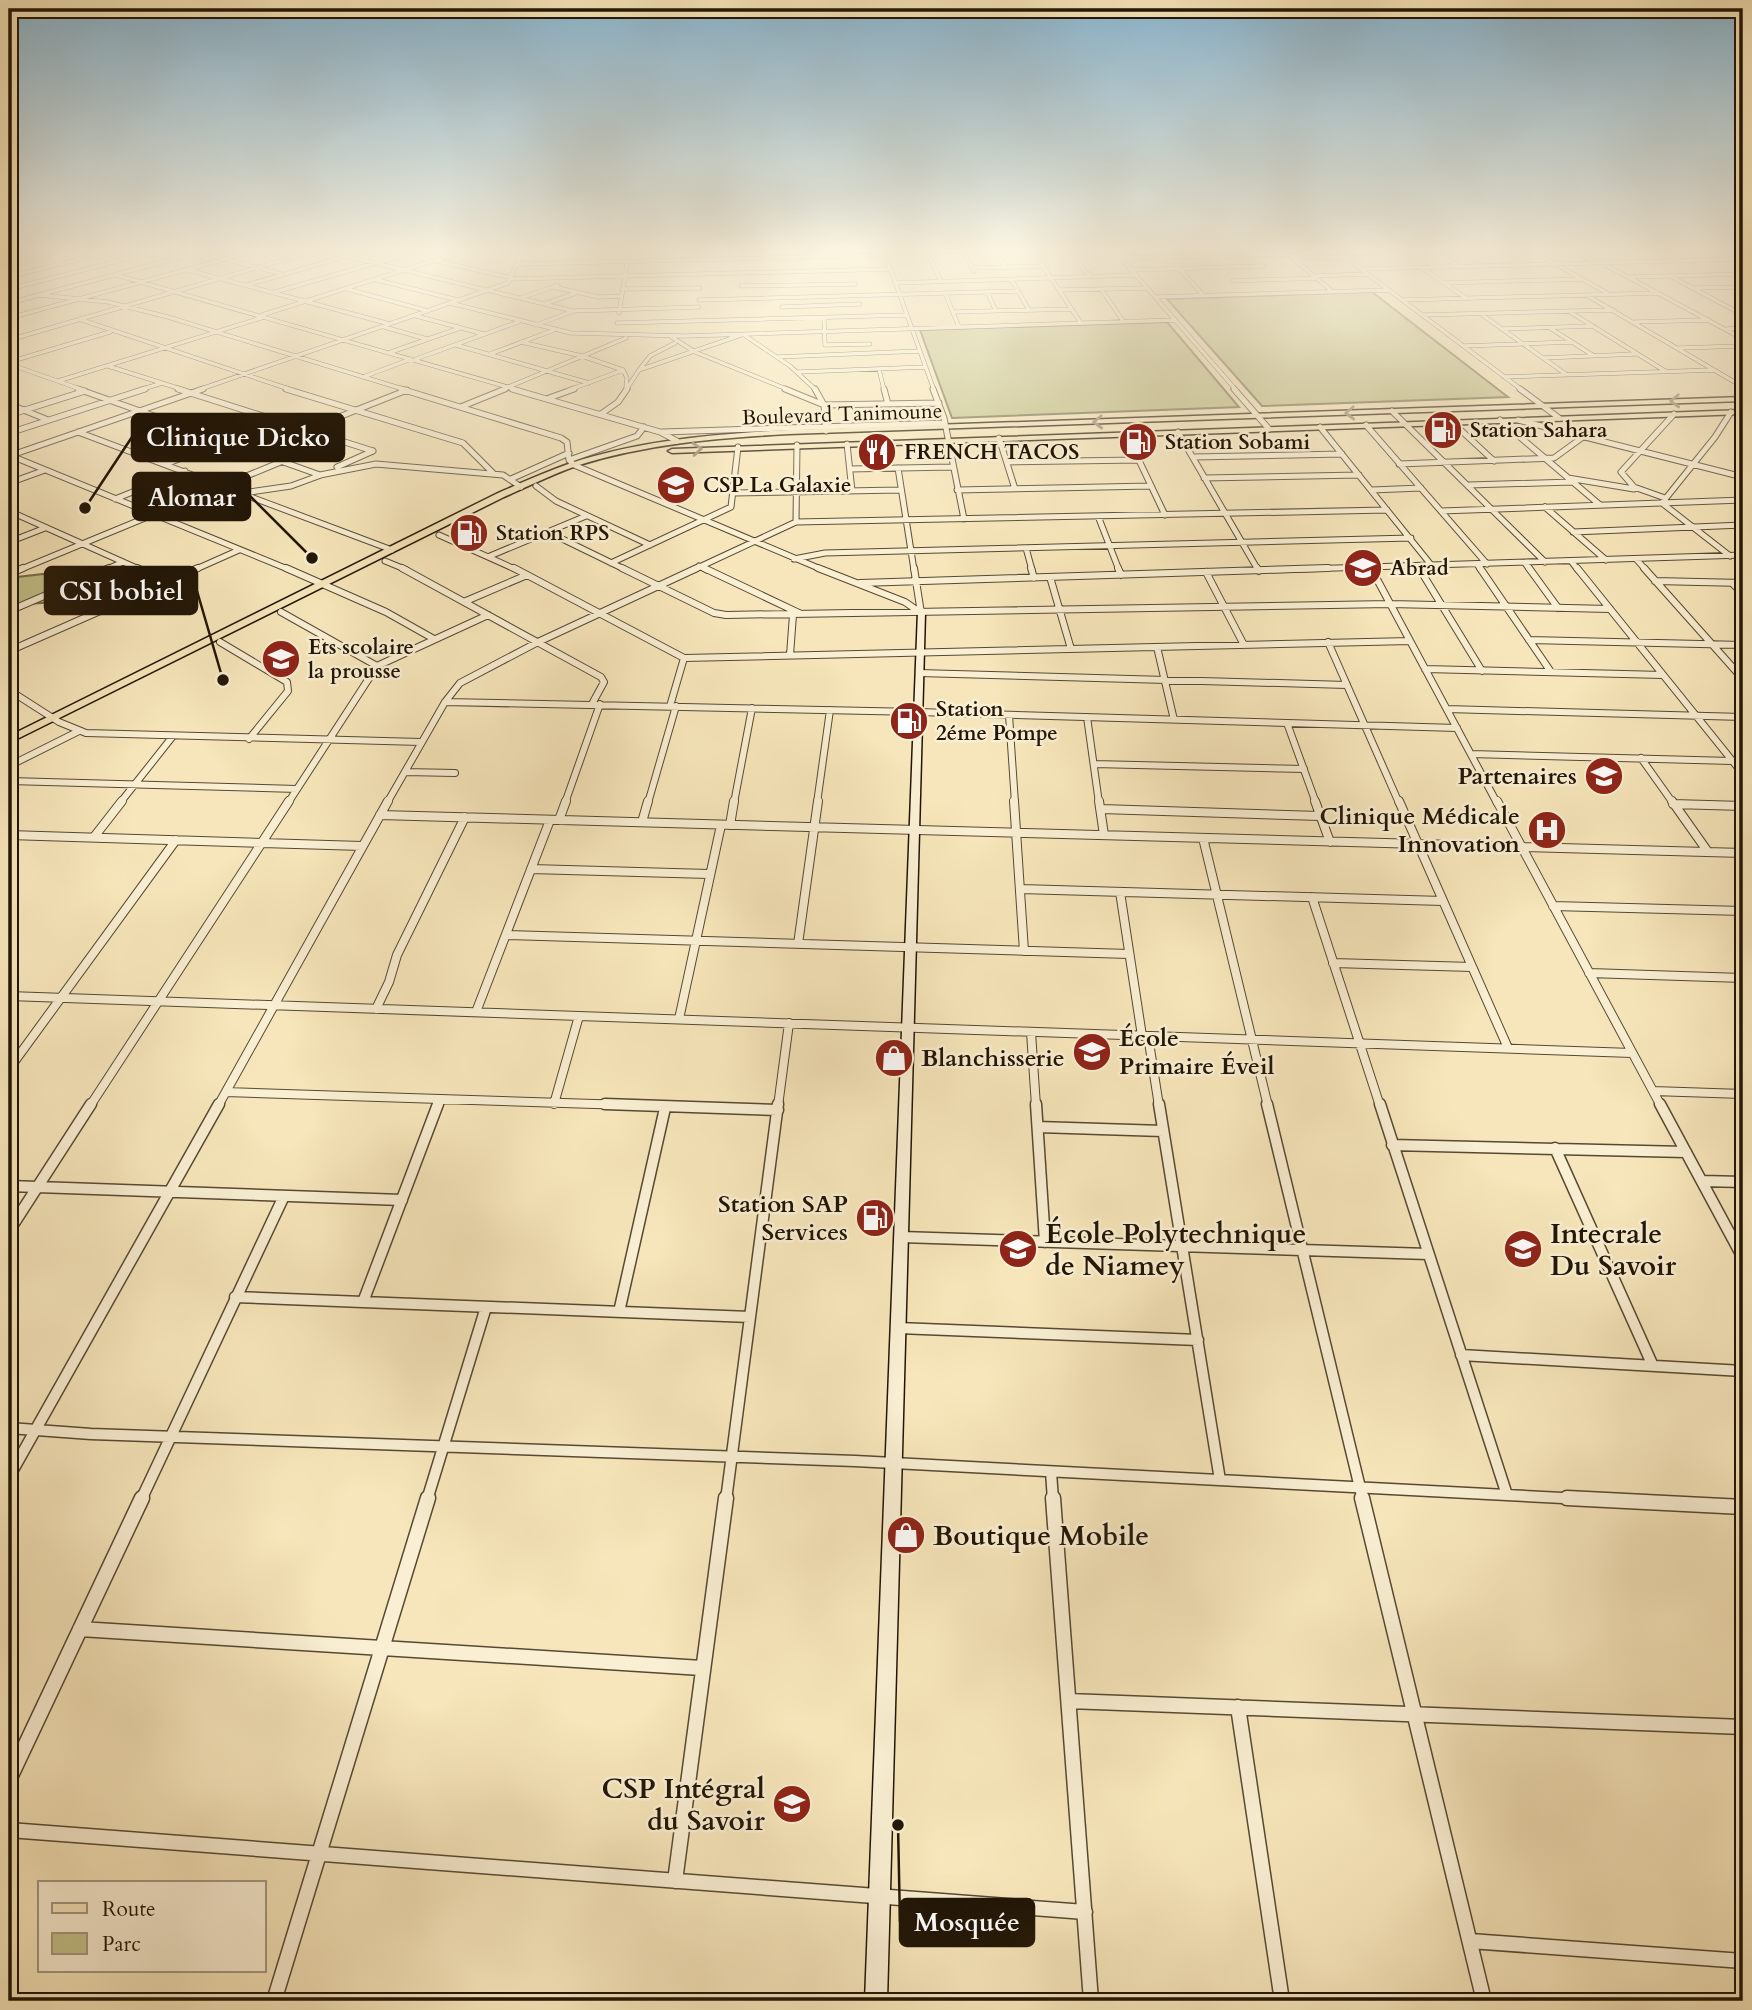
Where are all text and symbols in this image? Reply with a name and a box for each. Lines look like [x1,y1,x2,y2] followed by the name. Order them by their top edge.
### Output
[1669,394,1680,409] one-way arrow
[741,397,943,432] street label: Boulevard Tanimoune
[1344,405,1355,420] one-way arrow
[1422,409,1464,451] fuel station icon: Station Sahara
[132,414,344,461] callout: Clinique Dicko
[1092,414,1103,430] one-way arrow
[1470,416,1608,445] place label: Station Sahara
[146,420,330,455] text: Clinique Dicko
[1117,421,1159,463] fuel station icon: Station Sobami
[1165,428,1311,457] place label: Station Sobami
[856,431,898,473] restaurant icon: FRENCH TACOS
[904,438,1079,467] place label: FRENCH TACOS
[691,442,702,457] one-way arrow
[655,464,697,506] school or university icon: CSP La Galaxie
[703,471,851,500] place label: CSP La Galaxie
[133,473,250,520] callout: Alomar
[148,480,237,515] text: Alomar
[448,512,490,554] fuel station icon: Station RPS
[496,519,609,548] place label: Station RPS
[1342,547,1384,589] school or university icon: Abrad
[1390,554,1449,583] place label: Abrad
[45,567,197,614] callout: CSI bobiel
[59,574,184,609] text: CSI bobiel
[308,633,414,686] place label: Ets scolaire la prousse
[260,638,302,680] school or university icon: Ets scolaire la prousse
[936,695,1058,748] place label: Station 2éme Pompe
[888,700,930,742] fuel station icon: Station 2éme Pompe
[1583,755,1625,797] school or university icon: Partenaires
[1458,760,1577,793] place label: Partenaires
[1319,800,1521,861] place label: Clinique Médicale Innovation
[1526,809,1568,851] hospital icon: Clinique Médicale Innovation
[1119,1022,1275,1083] place label: École Primaire Éveil
[1071,1031,1113,1073] school or university icon: École Primaire Éveil
[873,1037,915,1079] shop icon: Blanchisserie
[921,1042,1065,1075] place label: Blanchisserie
[718,1188,848,1249] place label: Station SAP Services
[854,1197,896,1239] fuel station icon: Station SAP Services
[1045,1215,1306,1285] place label: École Polytechnique de Niamey
[1550,1215,1677,1285] place label: Intecrale Du Savoir
[997,1228,1039,1270] school or university icon: École Polytechnique de Niamey
[1502,1228,1544,1270] school or university icon: Intecrale Du Savoir
[885,1514,927,1556] shop icon: Boutique Mobile
[933,1517,1149,1555] place label: Boutique Mobile
[602,1770,766,1840] place label: CSP Intégral du Savoir
[771,1783,813,1825] school or university icon: CSP Intégral du Savoir
[38,1881,266,1972] legend
[102,1895,156,1924] text: Route
[900,1899,1034,1946] callout: Mosquée
[914,1905,1020,1940] text: Mosquée
[102,1930,141,1959] text: Parc

